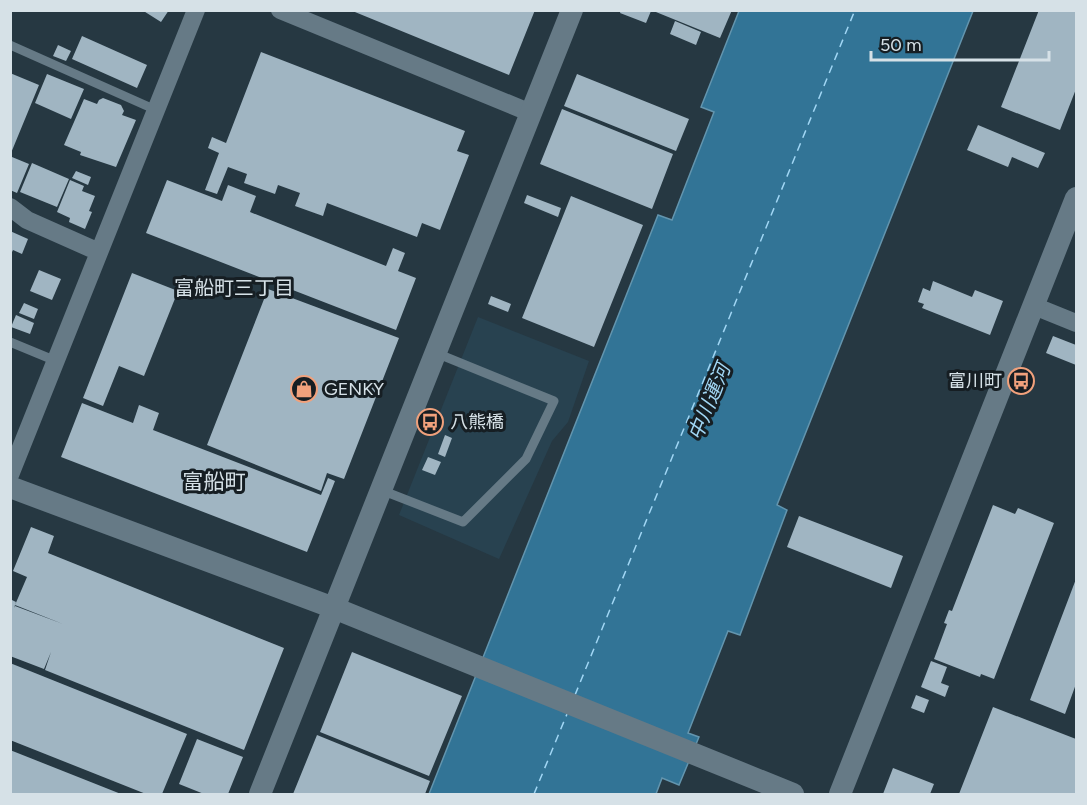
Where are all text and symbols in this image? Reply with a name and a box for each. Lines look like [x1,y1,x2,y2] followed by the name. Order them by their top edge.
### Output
[871,24,1050,62] scale bar
[880,34,922,56] text: 50 m
[174,276,294,300] district label: 富船町三丁目
[683,357,737,444] water label: 中川運河
[1006,366,1036,396] bus stop icon: 富川町
[948,370,1002,392] place label: 富川町
[289,374,319,404] shop icon: GENKY
[324,378,384,400] place label: GENKY
[415,407,445,437] bus stop icon: 八熊橋
[450,411,504,433] place label: 八熊橋
[183,469,246,494] district label: 富船町

